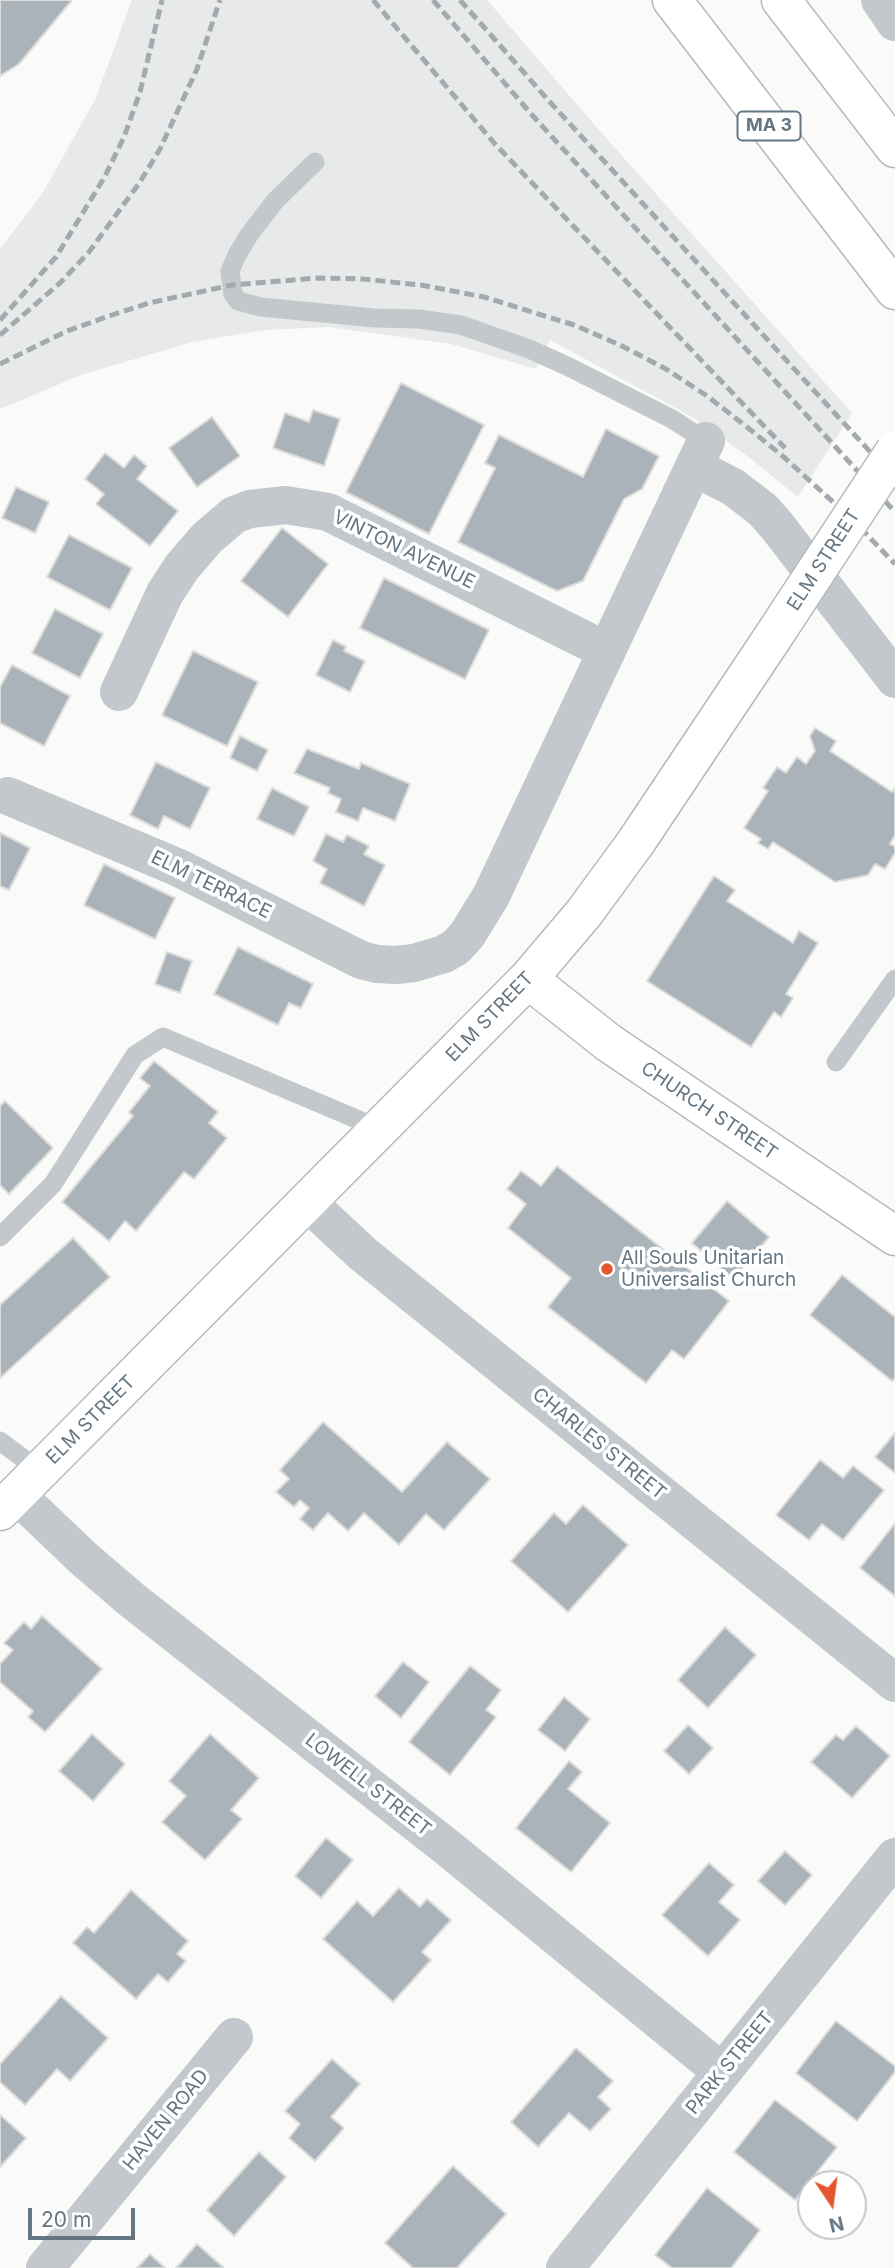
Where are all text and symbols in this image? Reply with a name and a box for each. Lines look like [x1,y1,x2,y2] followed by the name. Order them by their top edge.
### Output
[738,112,800,140] road number: MA 3
[783,505,865,615] street label: ELM STREET
[330,506,478,594] street label: VINTON AVENUE
[147,846,275,924] street label: ELM TERRACE
[441,967,539,1067] street label: ELM STREET
[637,1057,781,1165] street label: CHURCH STREET
[621,1247,796,1291] place label: All Souls Unitarian Universalist Church
[599,1261,615,1277] marker: All Souls Unitarian Universalist Church
[42,1371,140,1469] street label: ELM STREET
[528,1383,670,1505] street label: CHARLES STREET
[301,1729,435,1841] street label: LOWELL STREET
[682,2007,778,2119] street label: PARK STREET
[118,2065,214,2175] street label: HAVEN ROAD
[797,2170,867,2240] north arrow
[32,2194,138,2238] scale bar
[41,2207,91,2232] text: 20 m
[827,2211,846,2237] text: N

